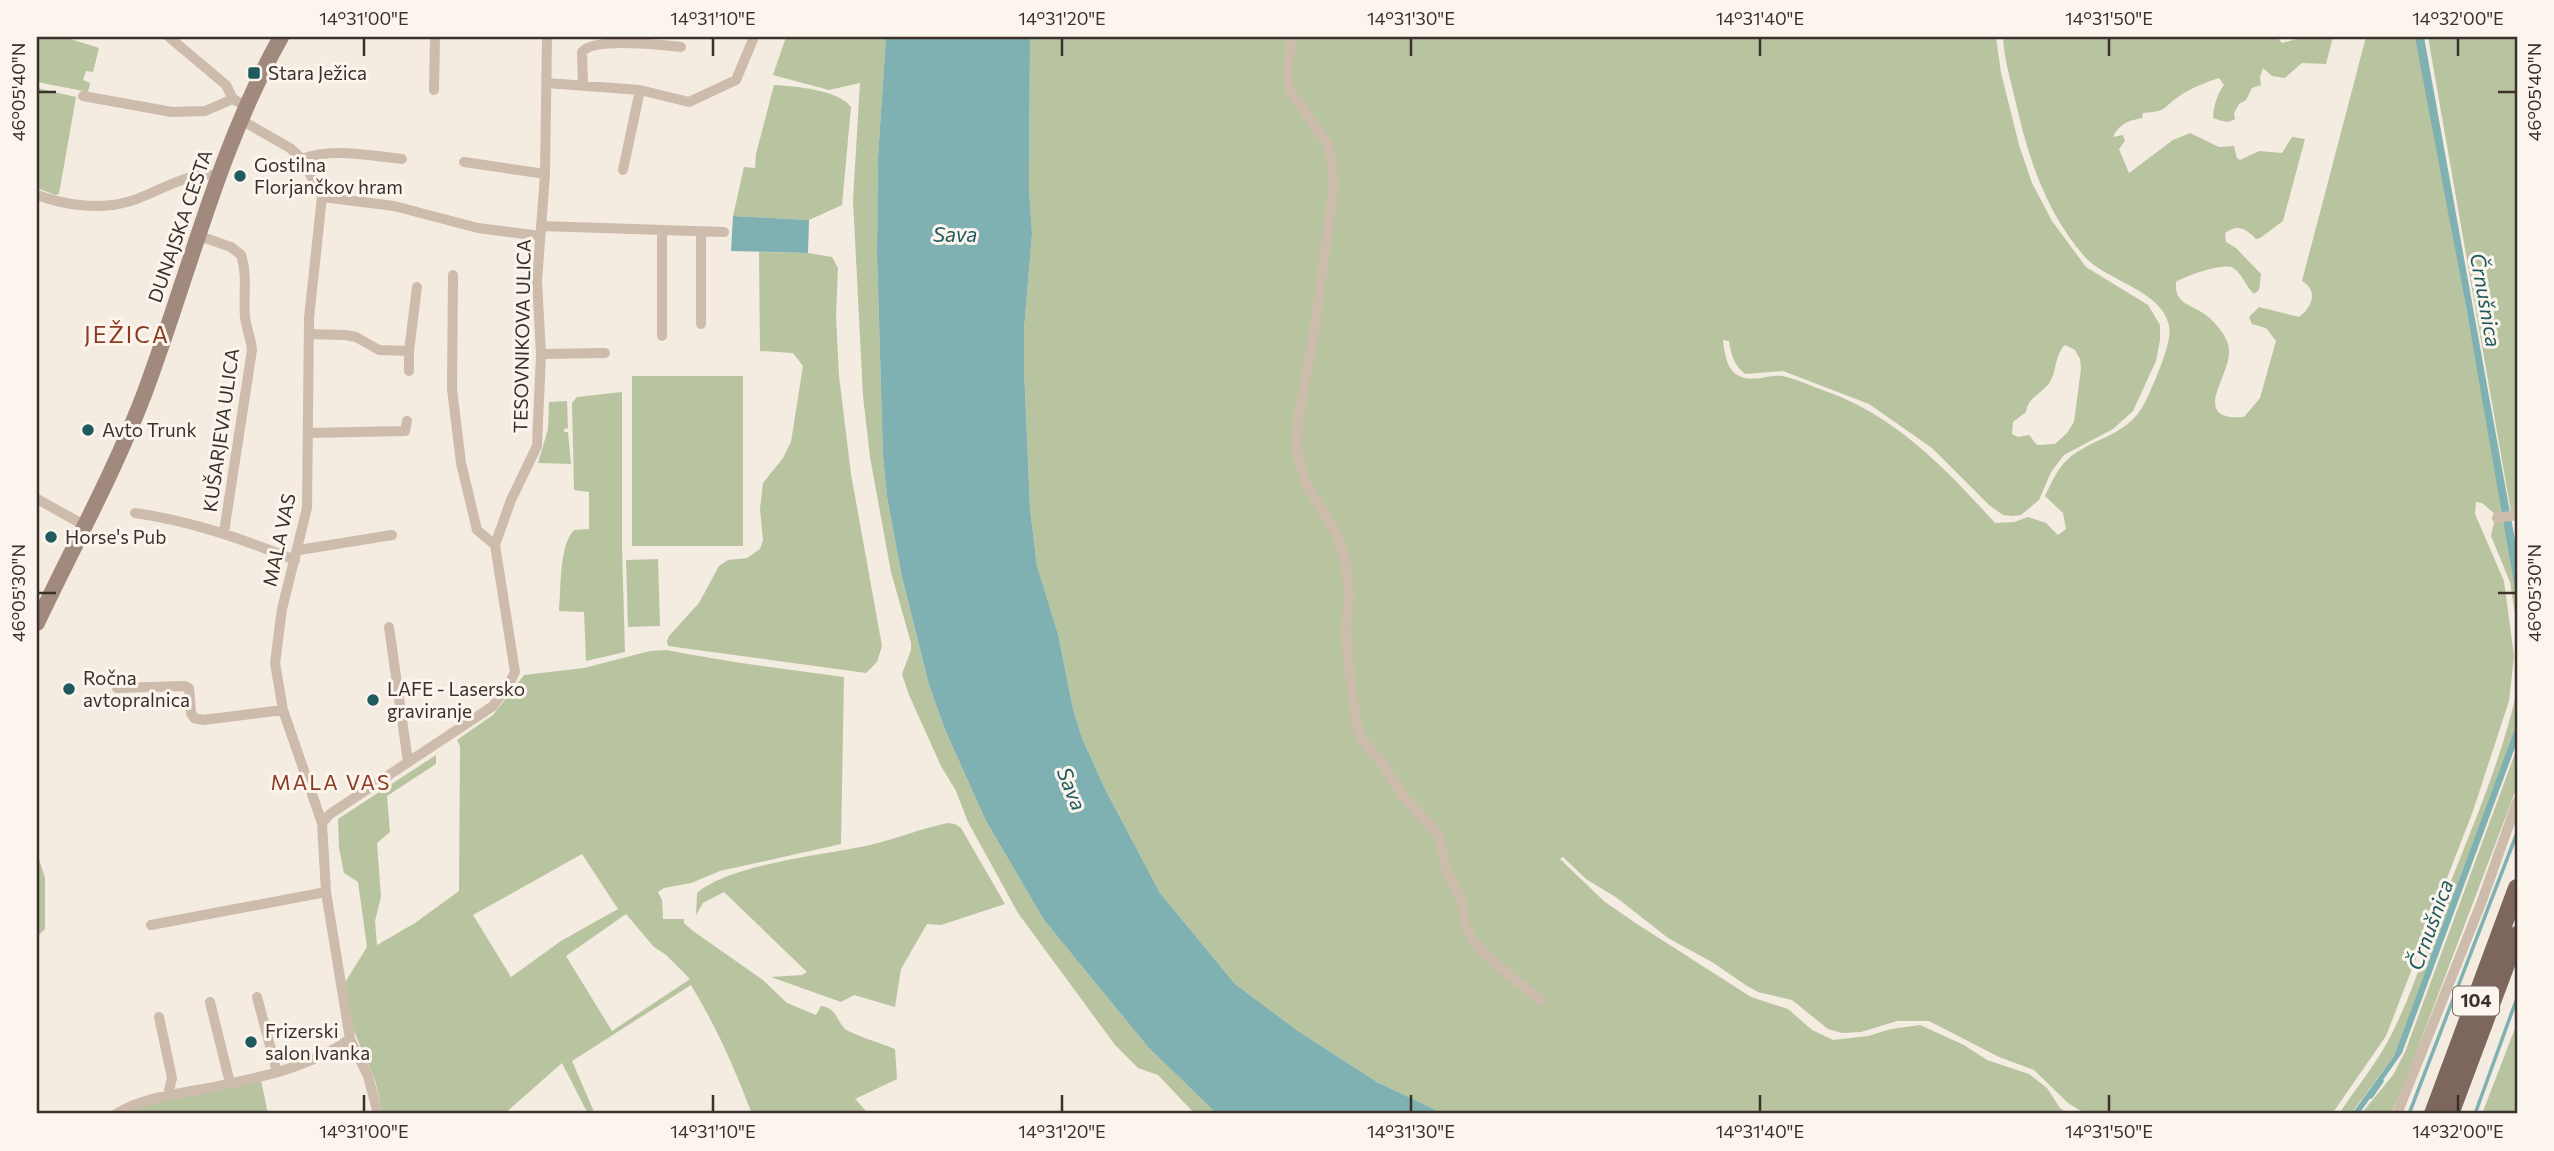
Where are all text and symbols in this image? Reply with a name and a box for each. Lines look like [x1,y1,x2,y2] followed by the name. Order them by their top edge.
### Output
[319,7,409,29] text: 14°31'00"E
[670,7,756,29] text: 14°31'10"E
[1018,7,1106,29] text: 14°31'20"E
[1367,7,1455,29] text: 14°31'30"E
[1716,7,1804,29] text: 14°31'40"E
[2065,7,2153,29] text: 14°31'50"E
[2412,7,2504,29] text: 14°32'00"E
[7,43,29,141] text: 46°05'40"N
[2523,43,2545,141] text: 46°05'40"N
[268,61,367,84] place label: Stara Ježica
[246,65,262,81] marker: Stara Ježica
[143,146,216,305] street label: DUNAJSKA CESTA
[254,153,403,198] place label: Gostilna Florjančkov hram
[232,168,248,184] marker: Gostilna Florjančkov hram
[933,221,977,246] water label: Sava
[508,239,535,433] street label: TESOVNIKOVA ULICA
[2466,251,2507,349] water label: Črnušnica
[84,320,170,348] district label: JEŽICA
[197,346,243,513] street label: KUŠARJEVA ULICA
[102,418,197,441] place label: Avto Trunk
[80,422,96,438] marker: Avto Trunk
[257,491,300,589] street label: MALA VAS
[65,525,166,548] place label: Horse's Pub
[43,529,59,545] marker: Horse's Pub
[7,544,29,642] text: 46°05'30"N
[2523,544,2545,642] text: 46°05'30"N
[83,666,190,711] place label: Ročna avtopralnica
[387,677,525,722] place label: LAFE - Lasersko graviranje
[61,681,77,697] marker: Ročna avtopralnica
[365,692,381,708] marker: LAFE - Lasersko graviranje
[1052,763,1092,814] water label: Sava
[271,769,391,794] district label: MALA VAS
[2402,876,2458,973] water label: Črnušnica
[2453,986,2499,1016] road number: 104
[265,1019,370,1064] place label: Frizerski salon Ivanka
[243,1034,259,1050] marker: Frizerski salon Ivanka
[319,1120,409,1142] text: 14°31'00"E
[670,1120,756,1142] text: 14°31'10"E
[1018,1120,1106,1142] text: 14°31'20"E
[1367,1120,1455,1142] text: 14°31'30"E
[1716,1120,1804,1142] text: 14°31'40"E
[2065,1120,2153,1142] text: 14°31'50"E
[2412,1120,2504,1142] text: 14°32'00"E

